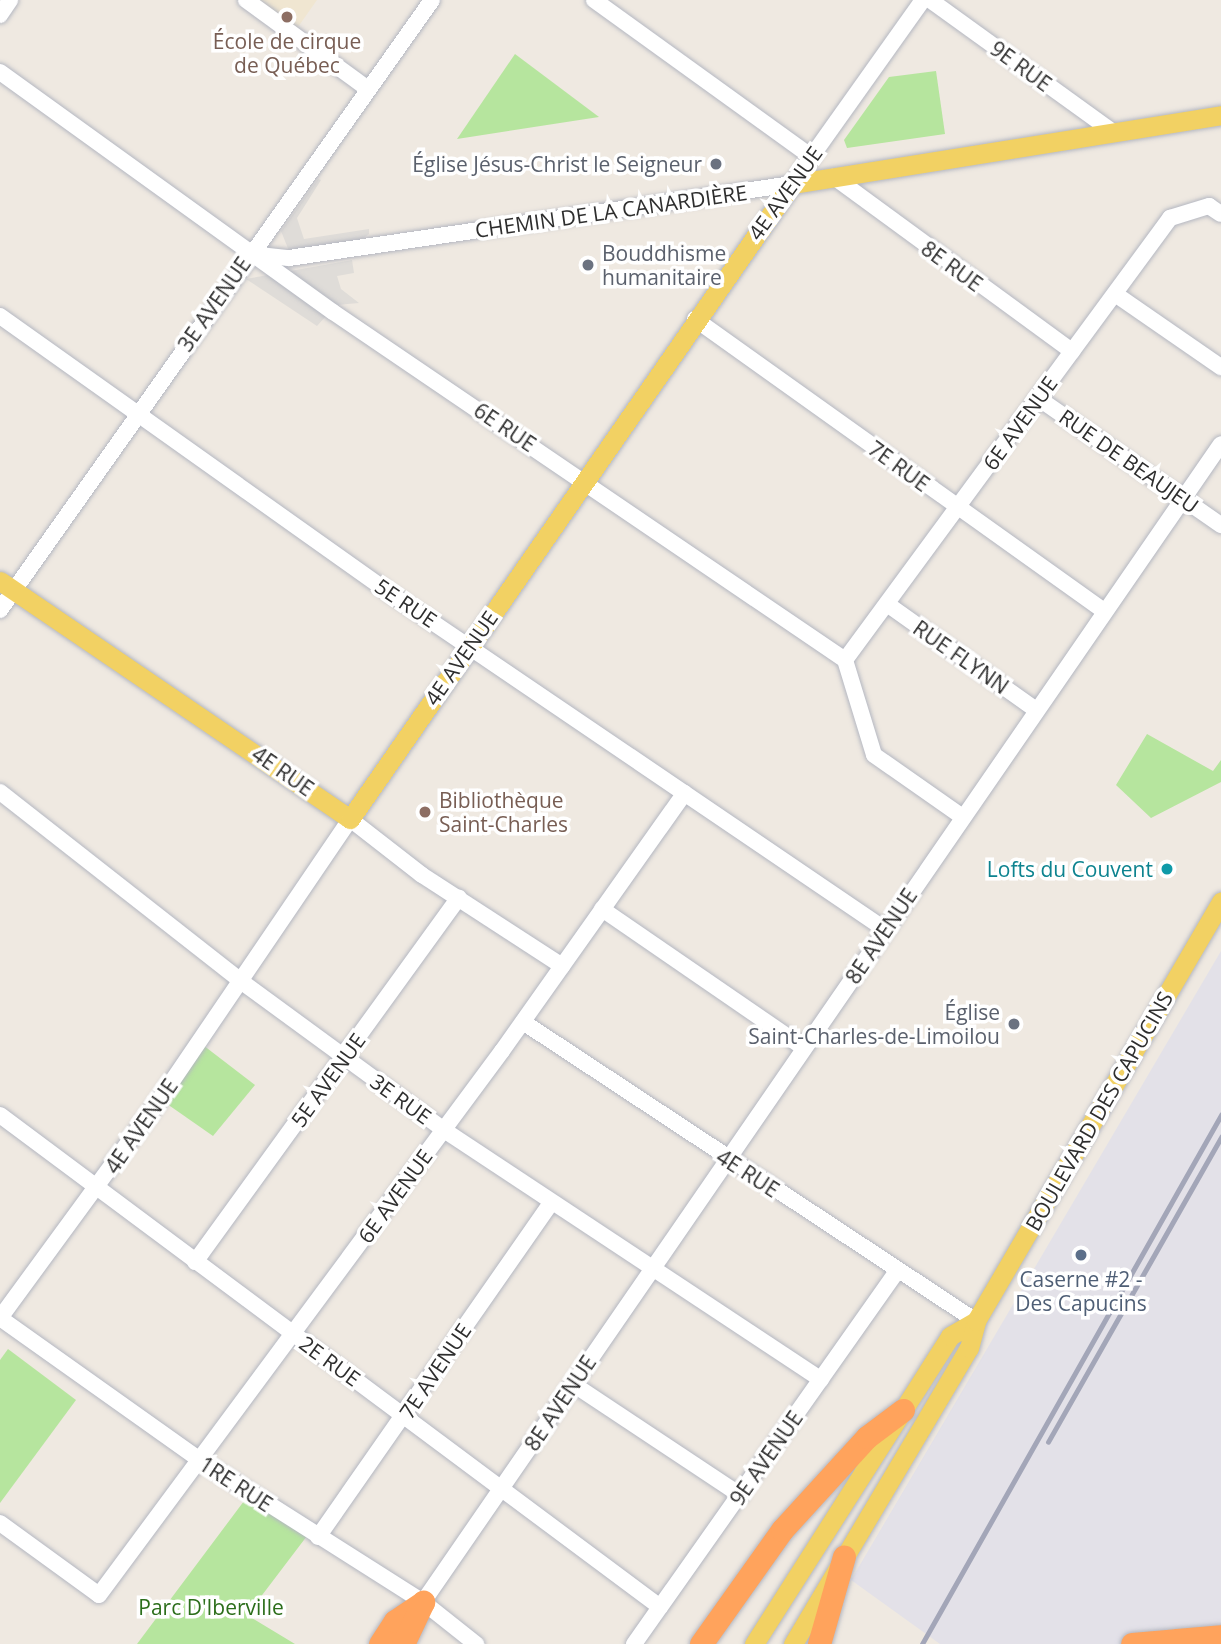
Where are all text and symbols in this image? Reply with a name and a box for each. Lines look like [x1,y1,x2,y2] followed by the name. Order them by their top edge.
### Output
[279,9,295,25] marker: École de cirque de Québec
[213,28,361,78] place label: École de cirque de Québec
[986,36,1056,96] street label: 9E RUE
[743,141,827,245] street label: 4E AVENUE
[412,151,702,177] place label: Église Jésus-Christ le Seigneur
[708,156,724,172] marker: Église Jésus-Christ le Seigneur
[473,179,749,243] street label: CHEMIN DE LA CANARDIÈRE
[917,236,987,296] street label: 8E RUE
[602,240,726,290] place label: Bouddhisme humanitaire
[172,252,256,356] street label: 3E AVENUE
[580,257,596,273] marker: Bouddhisme humanitaire
[978,371,1062,475] street label: 6E AVENUE
[469,397,541,457] street label: 6E RUE
[1055,404,1203,518] street label: RUE DE BEAUJEU
[864,436,934,496] street label: 7E RUE
[370,573,442,633] street label: 5E RUE
[419,606,503,710] street label: 4E AVENUE
[908,615,1014,699] street label: RUE FLYNN
[247,741,319,801] street label: 4E RUE
[439,787,568,837] place label: Bibliothèque Saint-Charles
[417,804,433,820] marker: Bibliothèque Saint-Charles
[987,856,1153,882] place label: Lofts du Couvent
[1159,861,1175,877] marker: Lofts du Couvent
[840,884,922,988] street label: 8E AVENUE
[1020,987,1178,1235] street label: BOULEVARD DES CAPUCINS
[748,999,1000,1049] place label: Église Saint-Charles-de-Limoilou
[1006,1016,1022,1032] marker: Église Saint-Charles-de-Limoilou
[286,1028,370,1132] street label: 5E AVENUE
[366,1069,436,1129] street label: 3E RUE
[99,1074,183,1178] street label: 4E AVENUE
[353,1144,437,1248] street label: 6E AVENUE
[712,1144,784,1202] street label: 4E RUE
[1073,1247,1089,1263] marker: Caserne #2 - Des Capucins
[1015,1266,1147,1316] place label: Caserne #2 - Des Capucins
[394,1319,476,1423] street label: 7E AVENUE
[295,1331,365,1391] street label: 2E RUE
[519,1351,601,1455] street label: 8E AVENUE
[724,1406,808,1510] street label: 9E AVENUE
[195,1451,277,1517] street label: 1RE RUE
[138,1594,284,1620] park label: Parc D'Iberville

